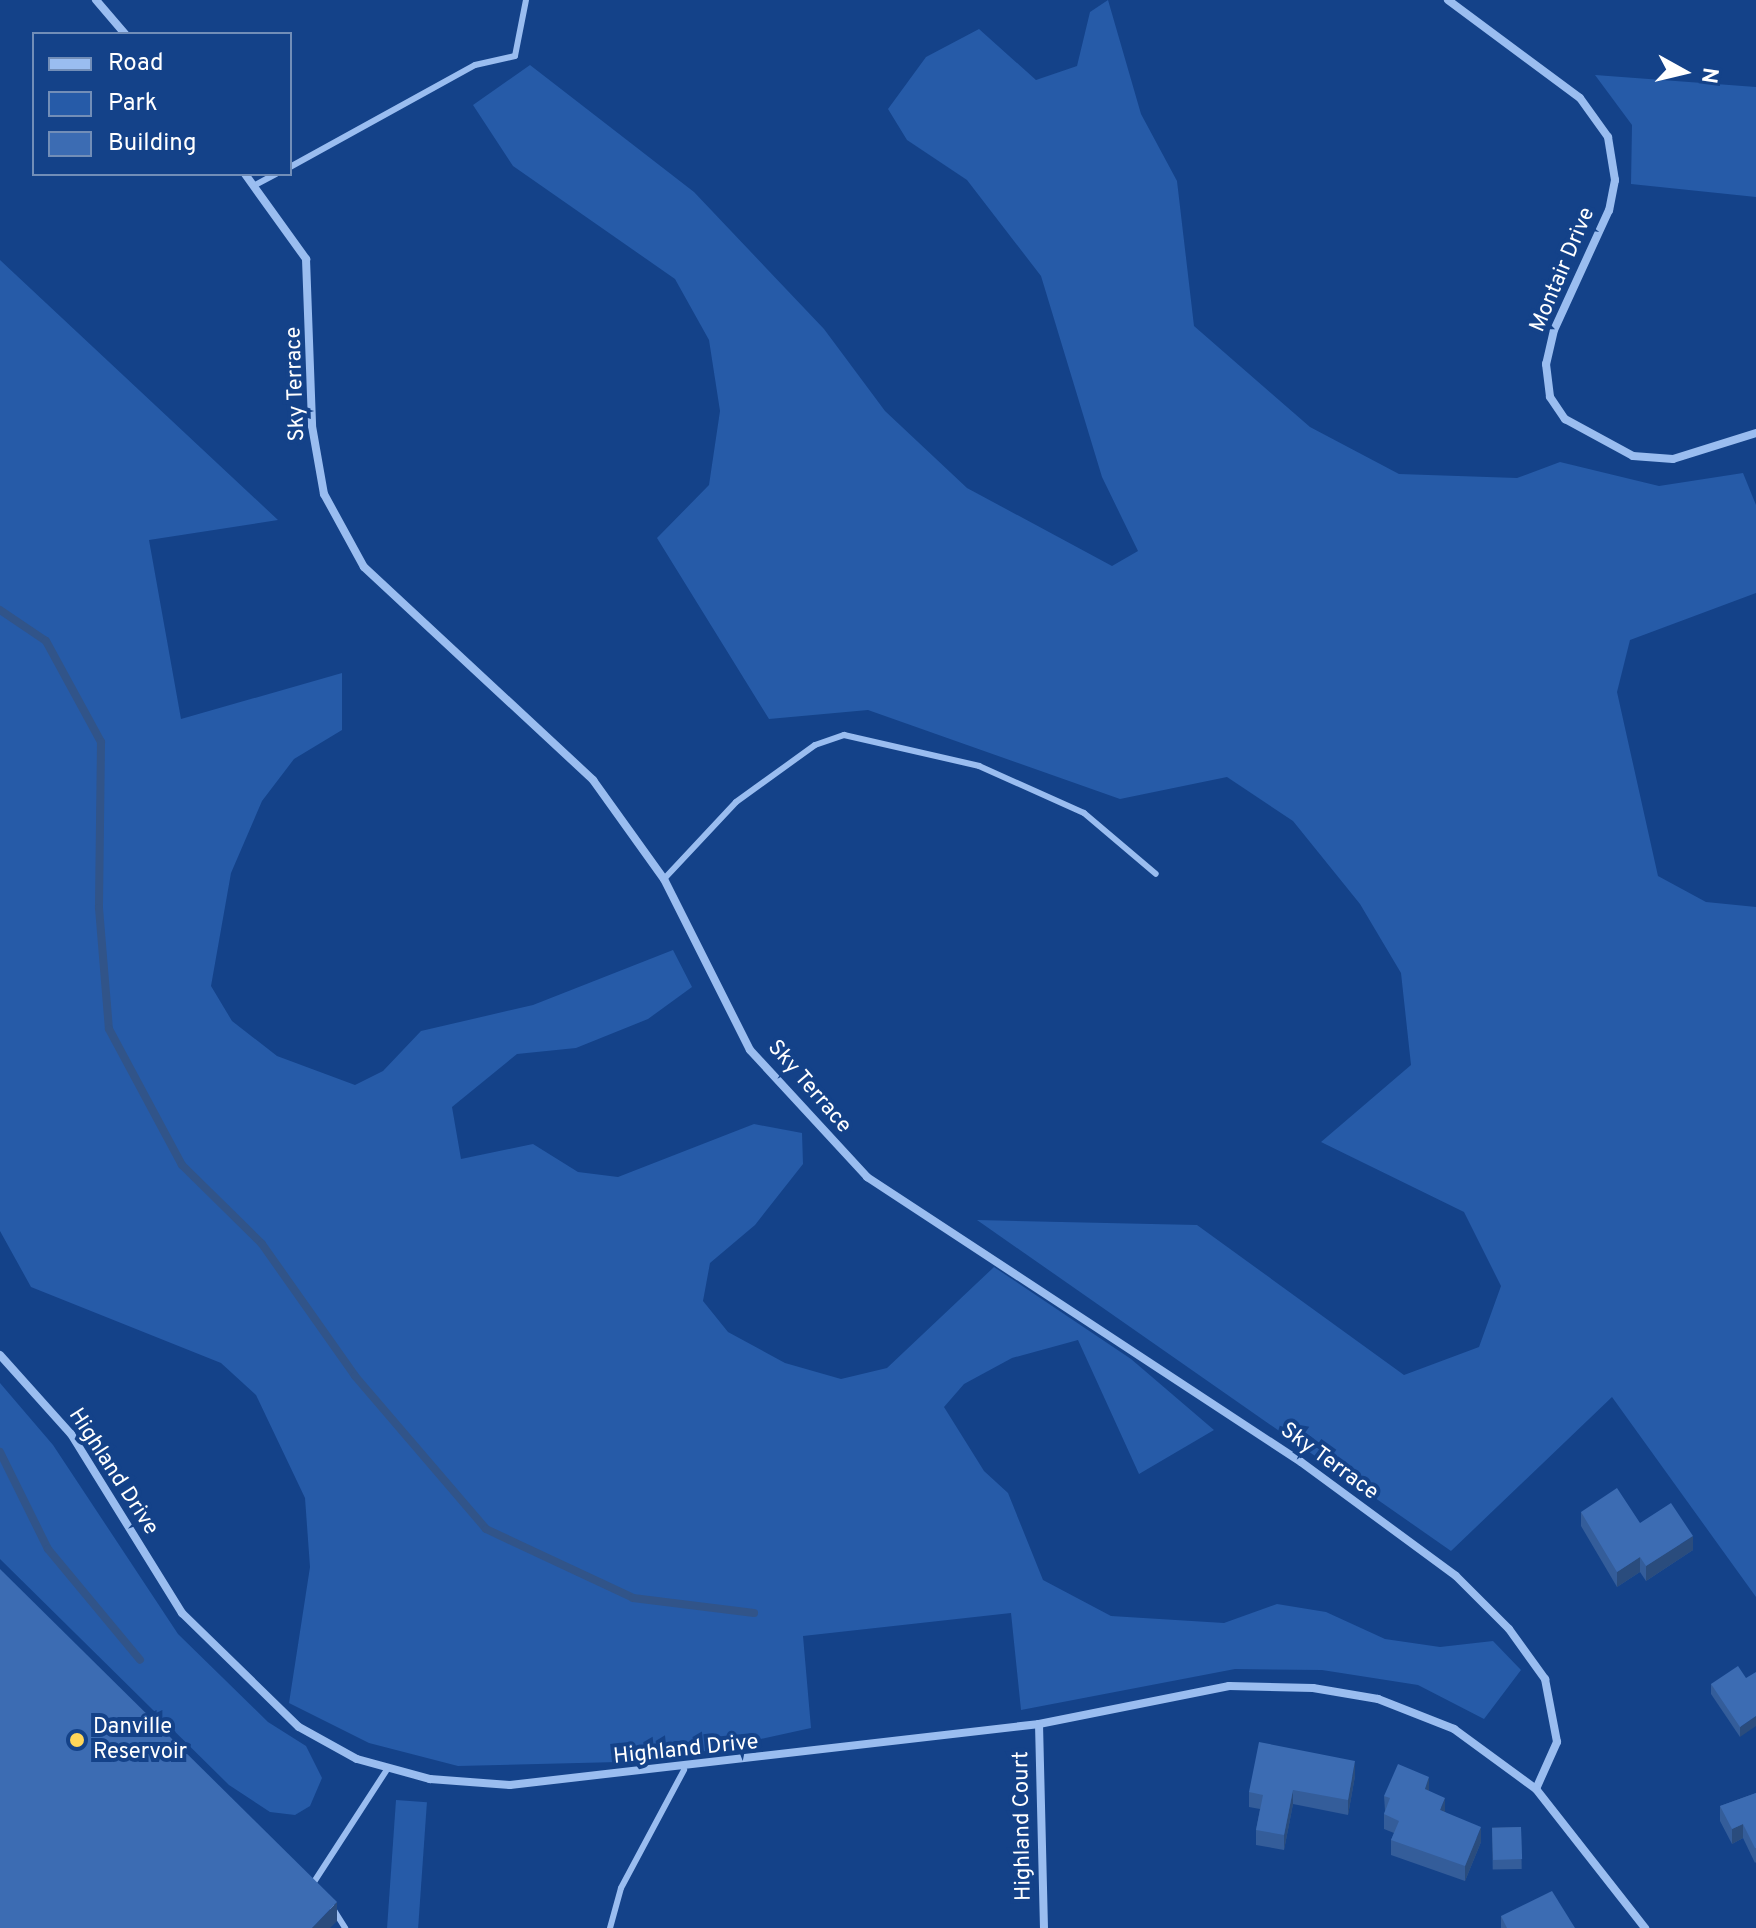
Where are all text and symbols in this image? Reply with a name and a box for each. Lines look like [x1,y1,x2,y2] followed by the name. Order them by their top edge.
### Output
[32,32,292,176] legend
[1644,32,1724,112] north arrow
[108,49,164,79] text: Road
[1694,66,1723,85] text: N
[108,89,158,119] text: Park
[108,129,197,159] text: Building
[1525,204,1601,336] street label: Montair Drive
[281,326,311,442] street label: Sky Terrace
[761,1035,857,1139] street label: Sky Terrace
[62,1404,164,1540] street label: Highland Drive
[1274,1417,1384,1507] street label: Sky Terrace
[93,1714,187,1766] place label: Danville Reservoir
[612,1729,760,1771] street label: Highland Drive
[68,1731,86,1749] marker: Danville Reservoir
[1008,1751,1038,1901] street label: Highland Court

